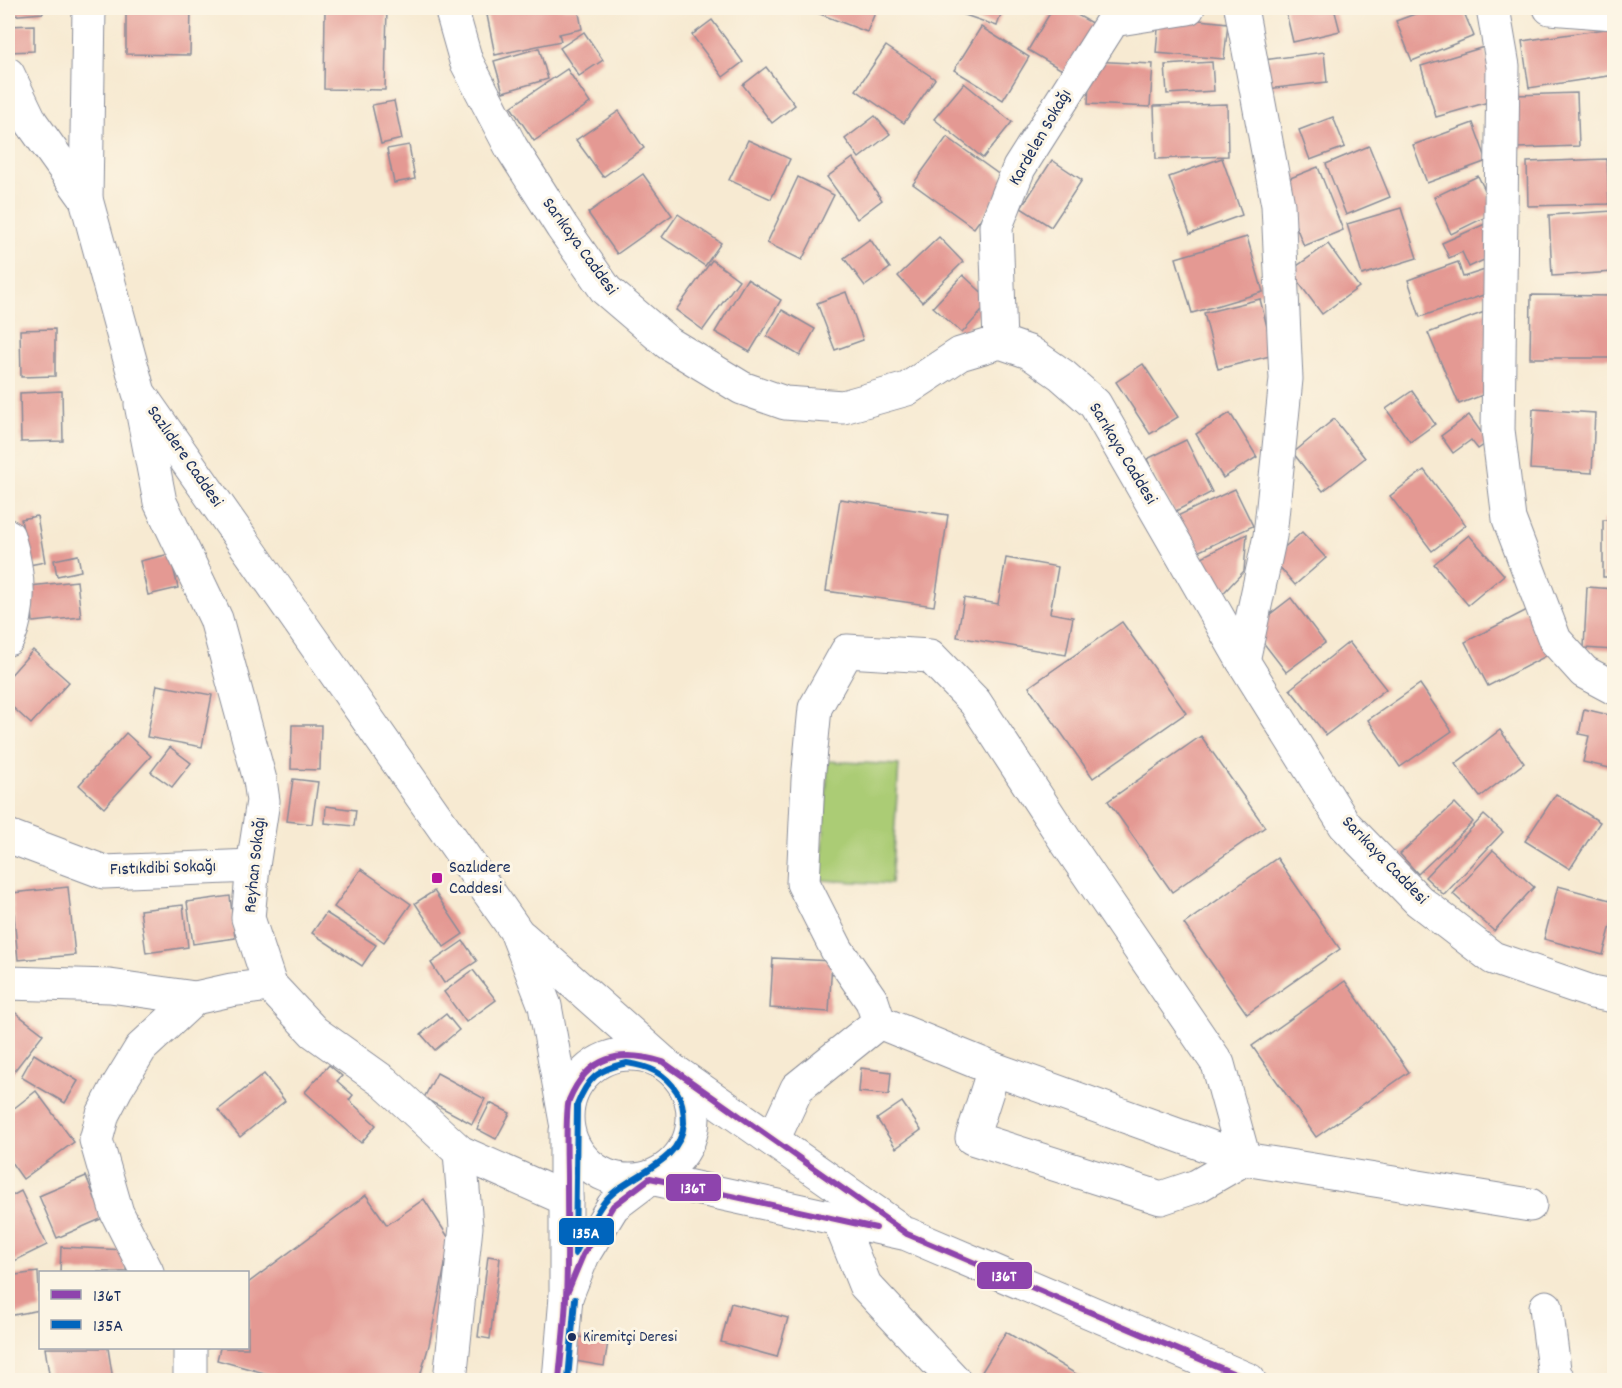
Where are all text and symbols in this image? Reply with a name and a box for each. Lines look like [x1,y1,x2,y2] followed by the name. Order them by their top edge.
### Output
[1003,85,1079,191] street label: Kardelen Sokağı
[535,193,623,301] street label: Sarıkaya Caddesi
[1082,398,1162,510] street label: Sarıkaya Caddesi
[140,401,228,513] street label: Sazlıdere Caddesi
[1335,811,1433,911] street label: Sarıkaya Caddesi
[239,816,273,914] street label: Reyhan Sokağı
[110,855,216,883] street label: Fıstıkdibi Sokağı
[449,856,511,902] place label: Sazlıdere Caddesi
[430,871,444,885] marker: Sazlıdere Caddesi
[665,1173,722,1202] line badge: 136T
[681,1178,706,1201] text: 136T
[558,1217,615,1246] line badge: 135A
[573,1223,600,1246] text: 135A
[976,1261,1033,1290] line badge: 136T
[992,1266,1017,1289] text: 136T
[39,1271,249,1349] legend
[93,1285,121,1310] text: 136T
[93,1315,123,1340] text: 135A
[583,1326,677,1349] place label: Kiremitçi Deresi
[566,1331,578,1343] marker: Kiremitçi Deresi

